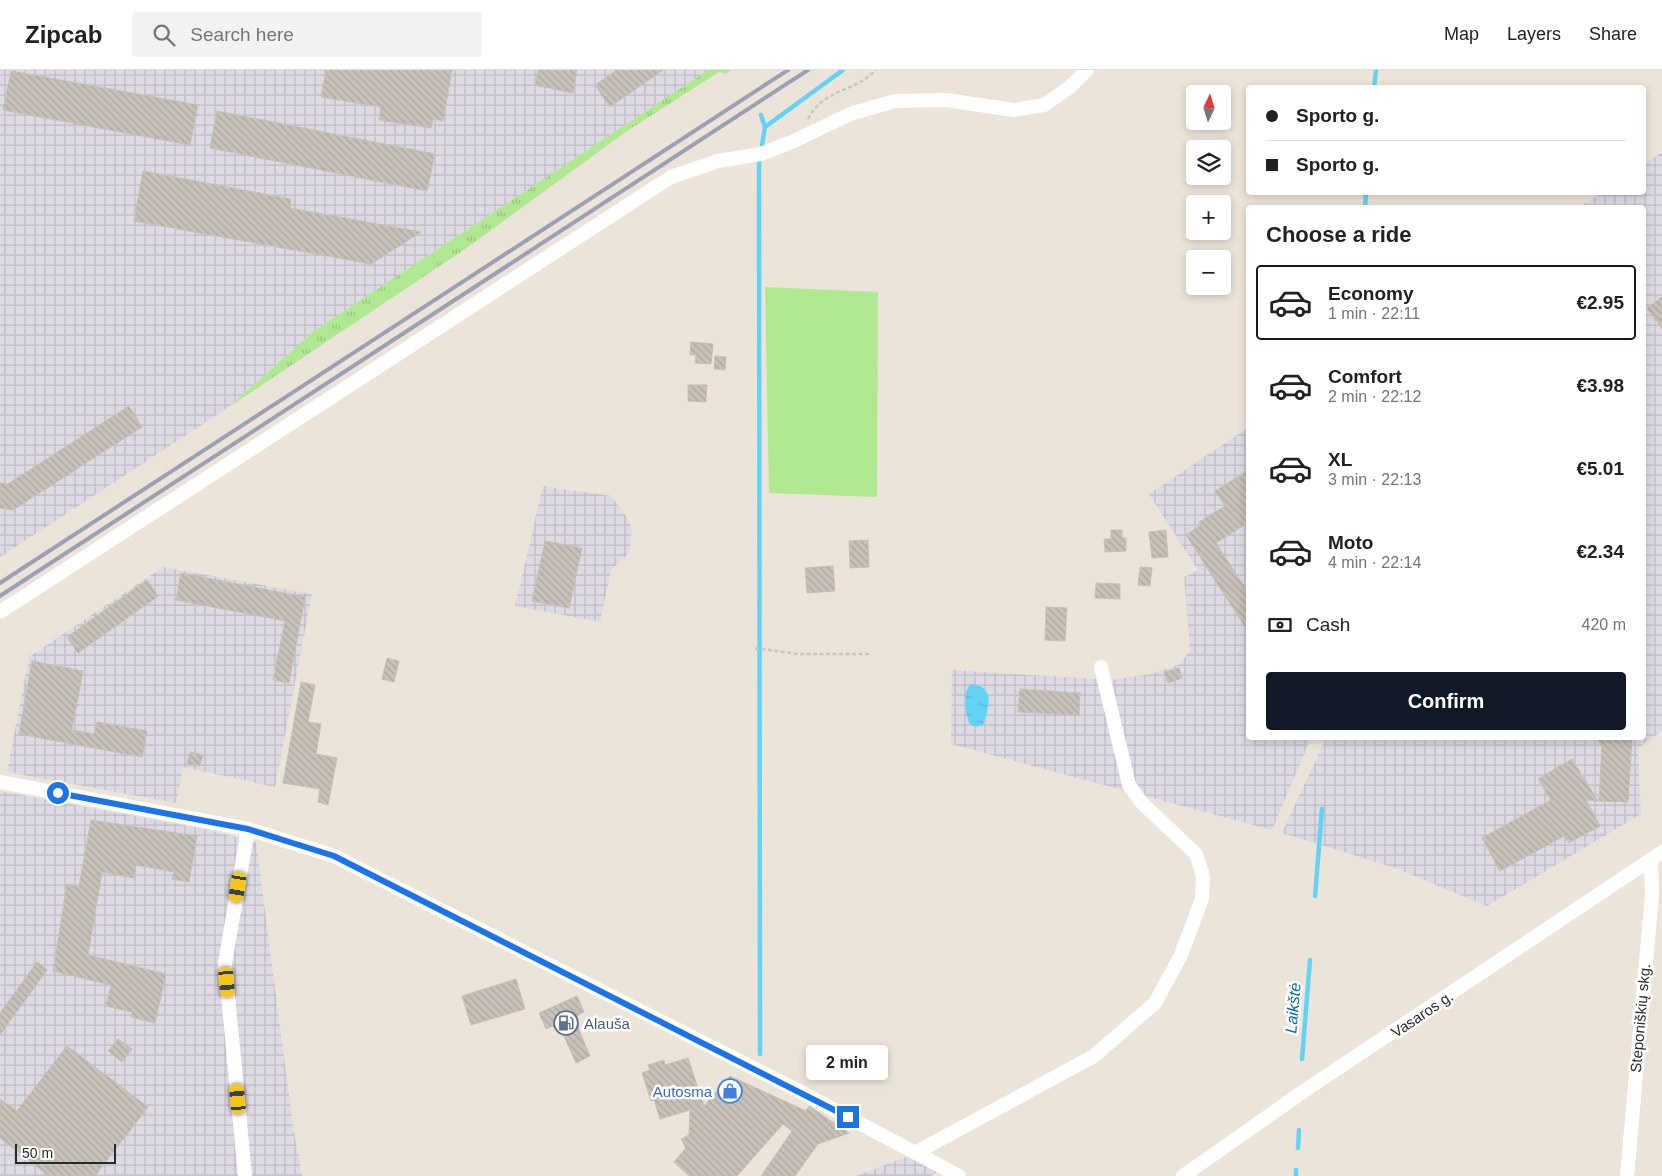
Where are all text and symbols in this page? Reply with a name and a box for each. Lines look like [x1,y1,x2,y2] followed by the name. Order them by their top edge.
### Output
[132,12,482,57] search box
[25,21,102,48] text: Zipcab
[150,21,178,49] icon: search
[190,24,294,45] text: Search here
[1444,24,1479,44] text: Map
[1507,24,1561,44] text: Layers
[1589,24,1637,44] text: Share
[1186,85,1231,130] north arrow
[1186,85,1231,295] map controls
[1296,105,1379,126] text: Sporto g.
[1186,140,1231,185] button: layers
[1296,154,1379,175] text: Sporto g.
[1186,195,1231,240] button: +
[1266,222,1411,247] text: Choose a ride
[1186,250,1231,295] button: −
[1268,280,1313,325] icon: car
[1328,283,1414,304] text: Economy
[1576,292,1624,313] text: €2.95
[1328,305,1420,322] text: 1 min · 22:11
[1268,363,1313,408] icon: car
[1328,366,1402,387] text: Comfort
[1576,375,1624,396] text: €3.98
[1328,388,1421,405] text: 2 min · 22:12
[1268,446,1313,491] icon: car
[1328,449,1352,470] text: XL
[1576,458,1624,479] text: €5.01
[1328,471,1421,488] text: 3 min · 22:13
[1268,529,1313,574] icon: car
[1328,532,1373,553] text: Moto
[1576,541,1624,562] text: €2.34
[1328,554,1421,571] text: 4 min · 22:14
[1266,611,1294,639] icon: cash
[1306,614,1350,635] text: Cash
[1582,616,1626,633] text: 420 m
[1266,672,1626,730] button: Confirm
[47,782,69,804] route start
[228,871,247,903] car
[1627,963,1653,1073] street label: Steponiškių skg.
[218,966,235,998] car
[1282,982,1304,1034] water label: Laikštė
[1388,987,1456,1041] street label: Vasaros g.
[553,1010,579,1036] fuel station icon: Alauša
[584,1015,631,1032] place label: Alauša
[807,1044,889,1080] callout: 2 min
[826,1054,868,1071] text: 2 min
[717,1078,743,1104] shop icon: Autosma
[229,1083,246,1115] car
[653,1083,713,1100] place label: Autosma
[837,1106,859,1128] route end
[15,1141,116,1164] scale bar
[22,1145,53,1161] text: 50 m

